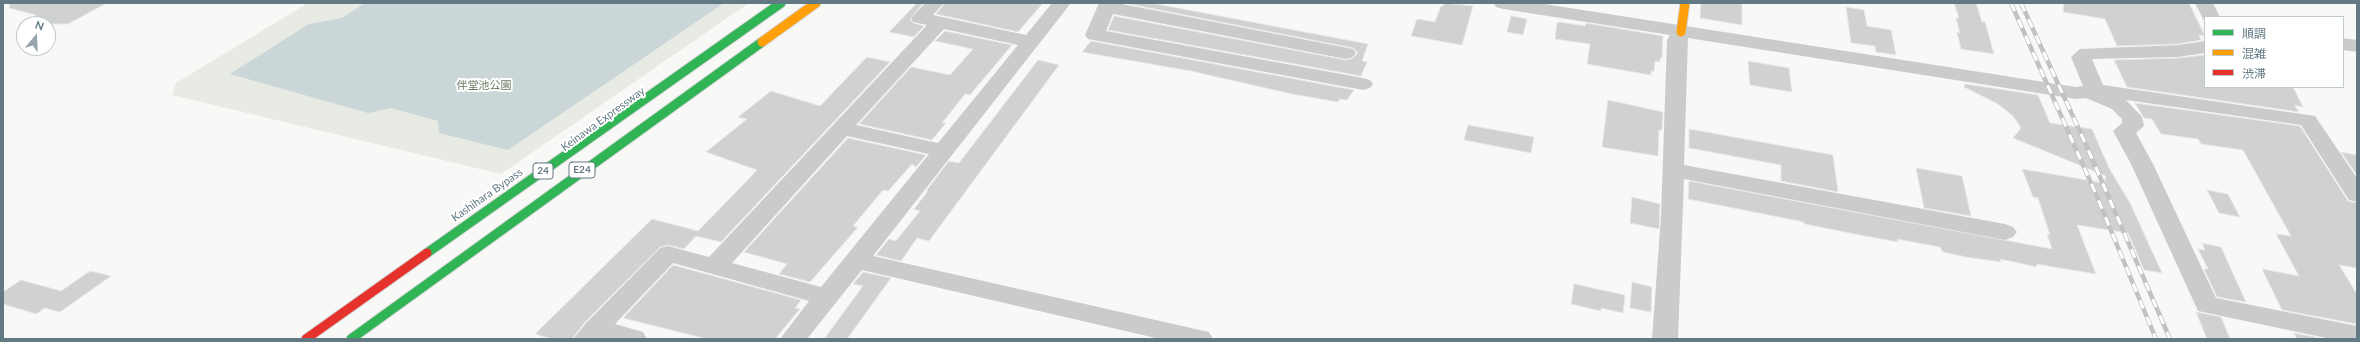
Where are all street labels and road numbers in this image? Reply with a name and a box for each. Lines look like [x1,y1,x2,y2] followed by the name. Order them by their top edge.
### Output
[558,84,648,154] street label: Keinawa Expressway
[569,162,595,178] road number: E24
[533,163,553,179] road number: 24
[449,166,525,224] street label: Kashihara Bypass

